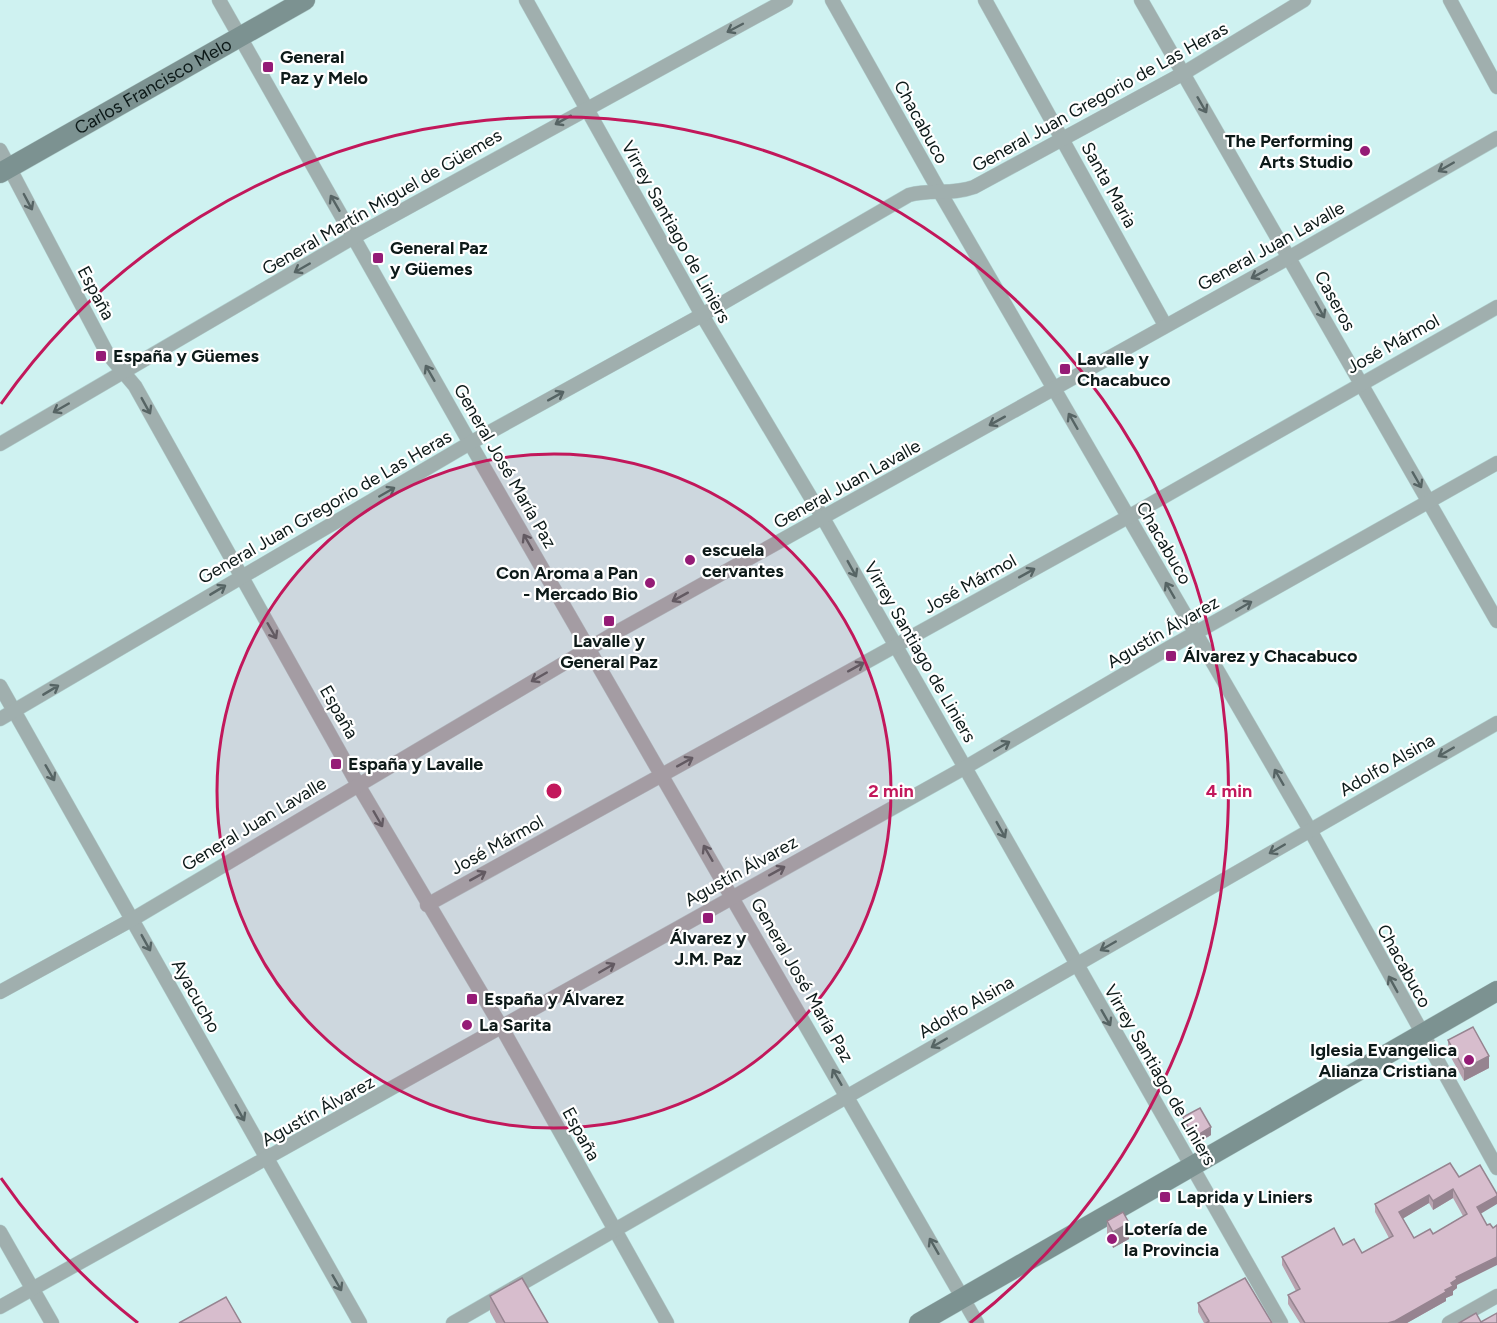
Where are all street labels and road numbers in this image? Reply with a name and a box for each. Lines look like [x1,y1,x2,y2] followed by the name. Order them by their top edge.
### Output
[968,17,1232,177] street label: General Juan Gregorio de Las Heras
[71,33,235,139] street label: Carlos Francisco Melo
[889,76,953,168] street label: Chacabuco
[258,124,506,280] street label: General Martín Miguel de Güemes
[617,137,735,327] street label: Virrey Santiago de Liniers
[1076,138,1142,232] street label: Santa Maria
[1194,196,1348,296] street label: General Juan Lavalle
[73,262,119,324] street label: España
[1310,267,1360,335] street label: Caseros
[1343,310,1443,378] street label: José Mármol
[449,380,561,552] street label: General José María Paz
[194,425,456,589] street label: General Juan Gregorio de Las Heras
[770,434,924,534] street label: General Juan Lavalle
[1132,498,1196,588] street label: Chacabuco
[920,550,1020,618] street label: José Mármol
[859,558,981,746] street label: Virrey Santiago de Liniers
[1103,591,1223,673] street label: Agustín Álvarez
[315,681,363,743] street label: España
[1335,729,1439,801] street label: Adolfo Alsina
[178,772,330,876] street label: General Juan Lavalle
[447,811,547,879] street label: José Mármol
[681,831,801,911] street label: Agustín Álvarez
[746,894,858,1066] street label: General José María Paz
[1372,920,1436,1012] street label: Chacabuco
[167,955,225,1037] street label: Ayacucho
[914,971,1018,1043] street label: Adolfo Alsina
[1099,981,1221,1169] street label: Virrey Santiago de Liniers
[258,1071,378,1151] street label: Agustín Álvarez
[557,1103,605,1165] street label: España

